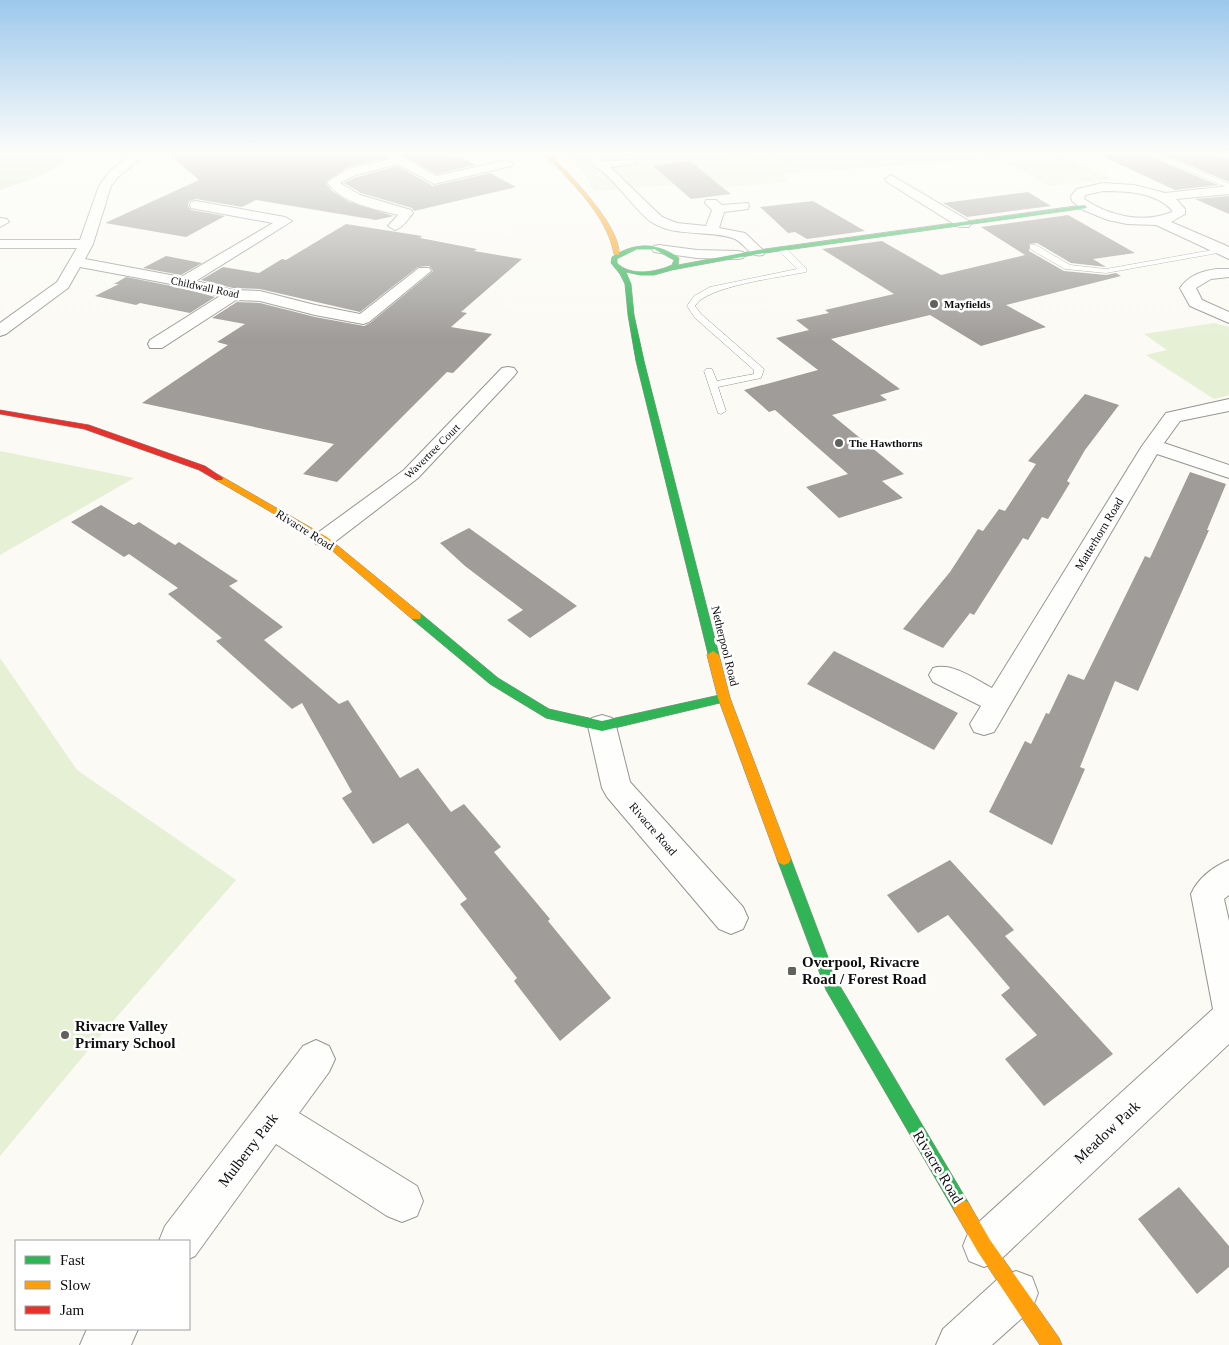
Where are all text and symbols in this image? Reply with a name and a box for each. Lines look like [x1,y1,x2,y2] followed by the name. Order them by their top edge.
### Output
[170,274,241,300] street label: Childwall Road
[928,298,940,310] marker: Mayfields
[944,298,991,310] place label: Mayfields
[402,421,462,481] street label: Wavertree Court
[833,437,845,449] marker: The Hawthorns
[849,437,923,449] place label: The Hawthorns
[1072,495,1126,573] street label: Matterhorn Road
[273,507,337,553] street label: Rivacre Road
[708,604,742,688] street label: Netherpool Road
[626,800,680,858] street label: Rivacre Road
[802,954,927,987] place label: Overpool, Rivacre Road / Forest Road
[786,965,798,977] marker: Overpool, Rivacre Road / Forest Road
[75,1018,175,1051] place label: Rivacre Valley Primary School
[59,1029,71,1041] marker: Rivacre Valley Primary School
[1071,1097,1143,1166] street label: Meadow Park
[215,1110,281,1190] street label: Mulberry Park
[910,1128,966,1207] street label: Rivacre Road
[15,1240,190,1330] legend
[60,1252,86,1268] text: Fast
[60,1277,91,1293] text: Slow
[60,1302,84,1318] text: Jam

